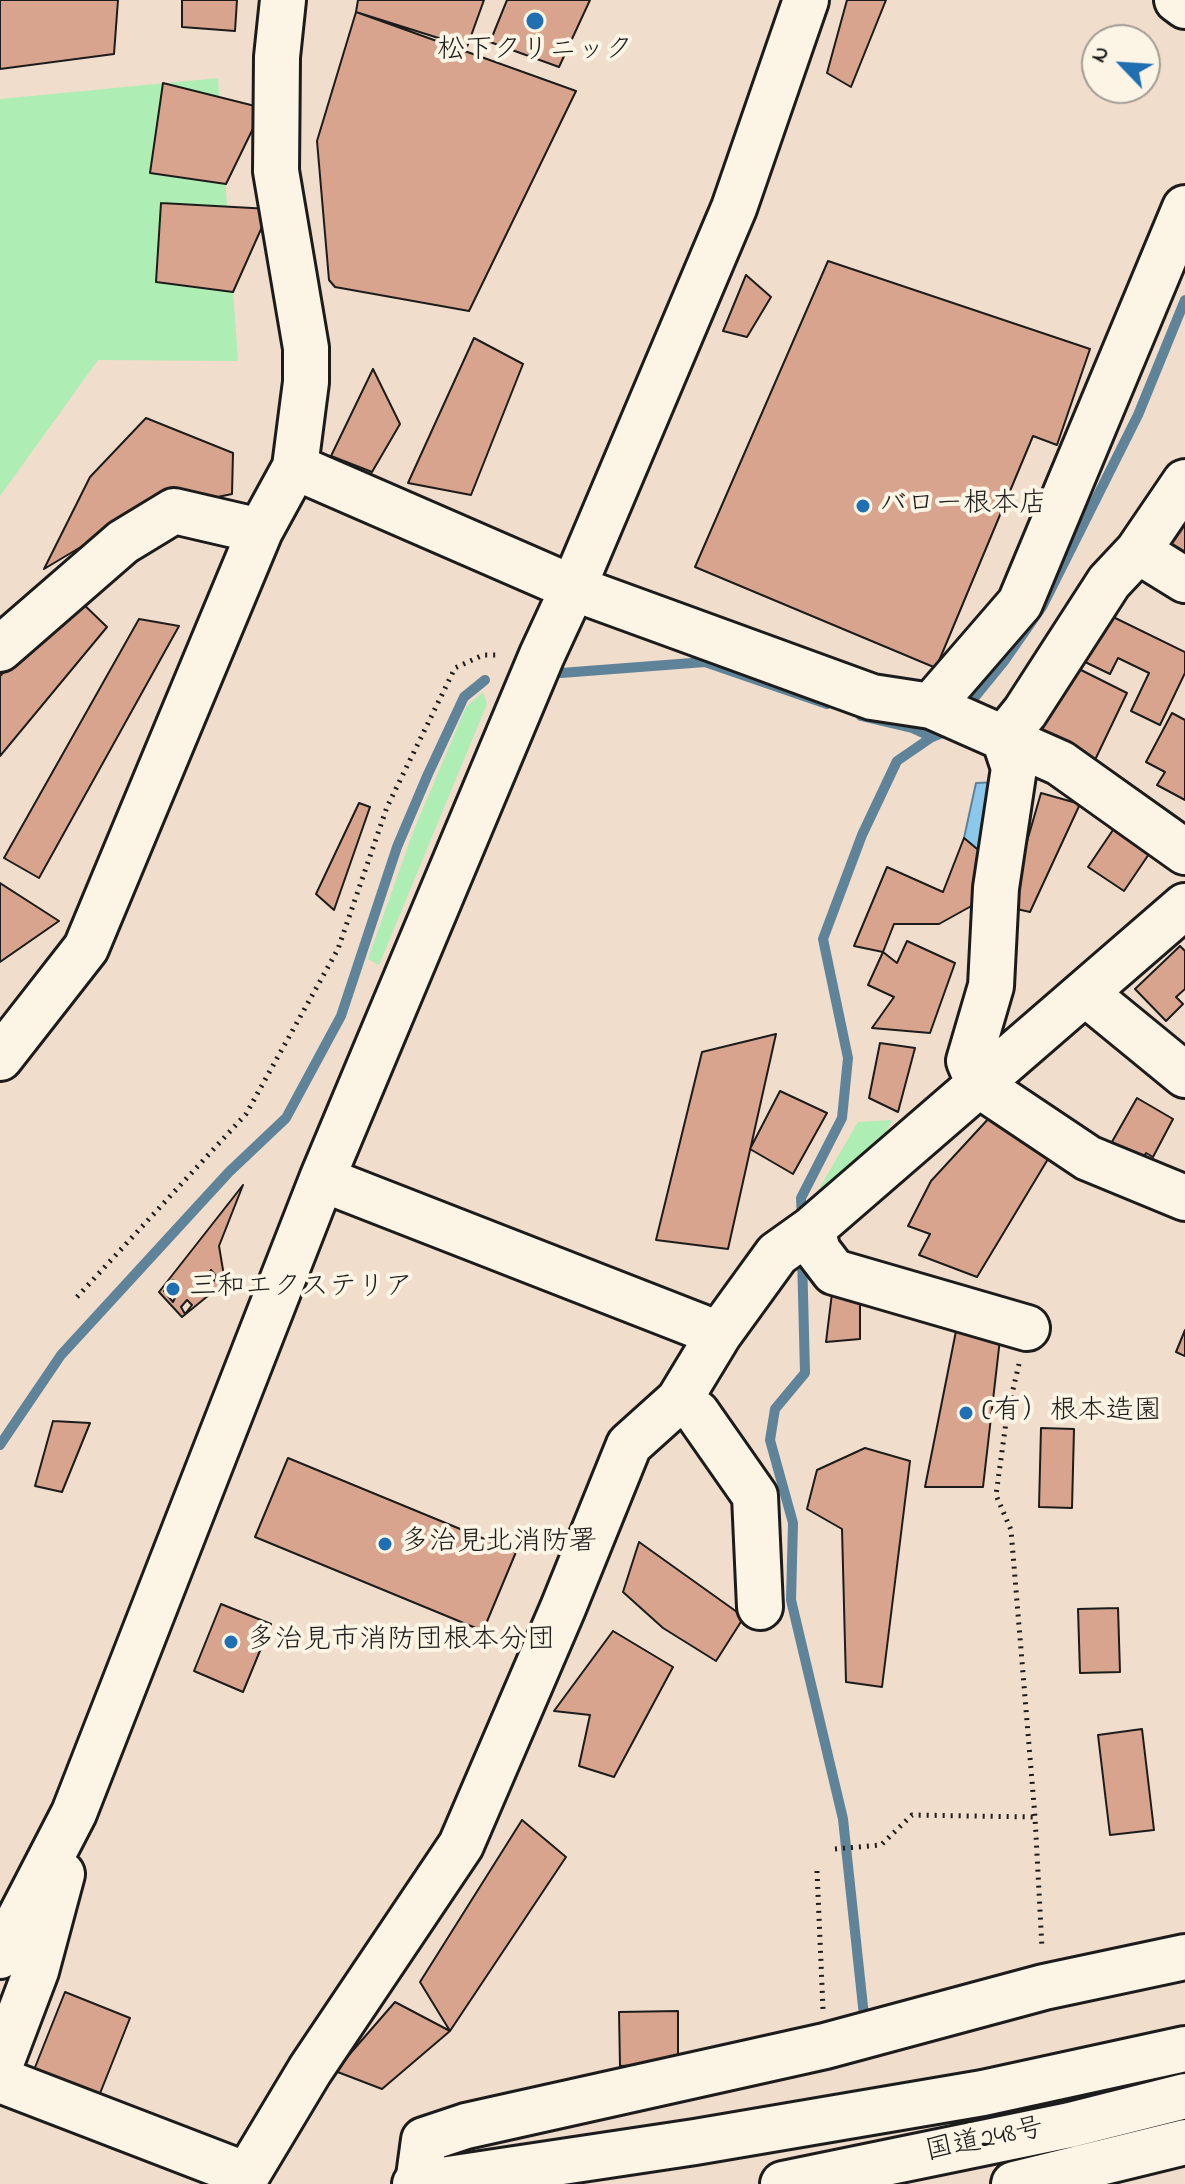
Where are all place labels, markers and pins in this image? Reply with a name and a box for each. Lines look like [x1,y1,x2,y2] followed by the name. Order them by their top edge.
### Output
[524,10,546,32] marker: 松下クリニック
[437,35,633,69] place label: 松下クリニック
[879,489,1047,523] place label: バロー根本店
[854,497,872,515] marker: バロー根本店
[189,1272,413,1306] place label: 三和エクステリア
[164,1280,182,1298] marker: 三和エクステリア
[982,1396,1162,1430] place label: (有）根本造園
[957,1404,975,1422] marker: (有）根本造園
[401,1527,597,1561] place label: 多治見北消防署
[376,1535,394,1553] marker: 多治見北消防署
[247,1625,555,1659] place label: 多治見市消防団根本分団
[222,1633,240,1651] marker: 多治見市消防団根本分団

